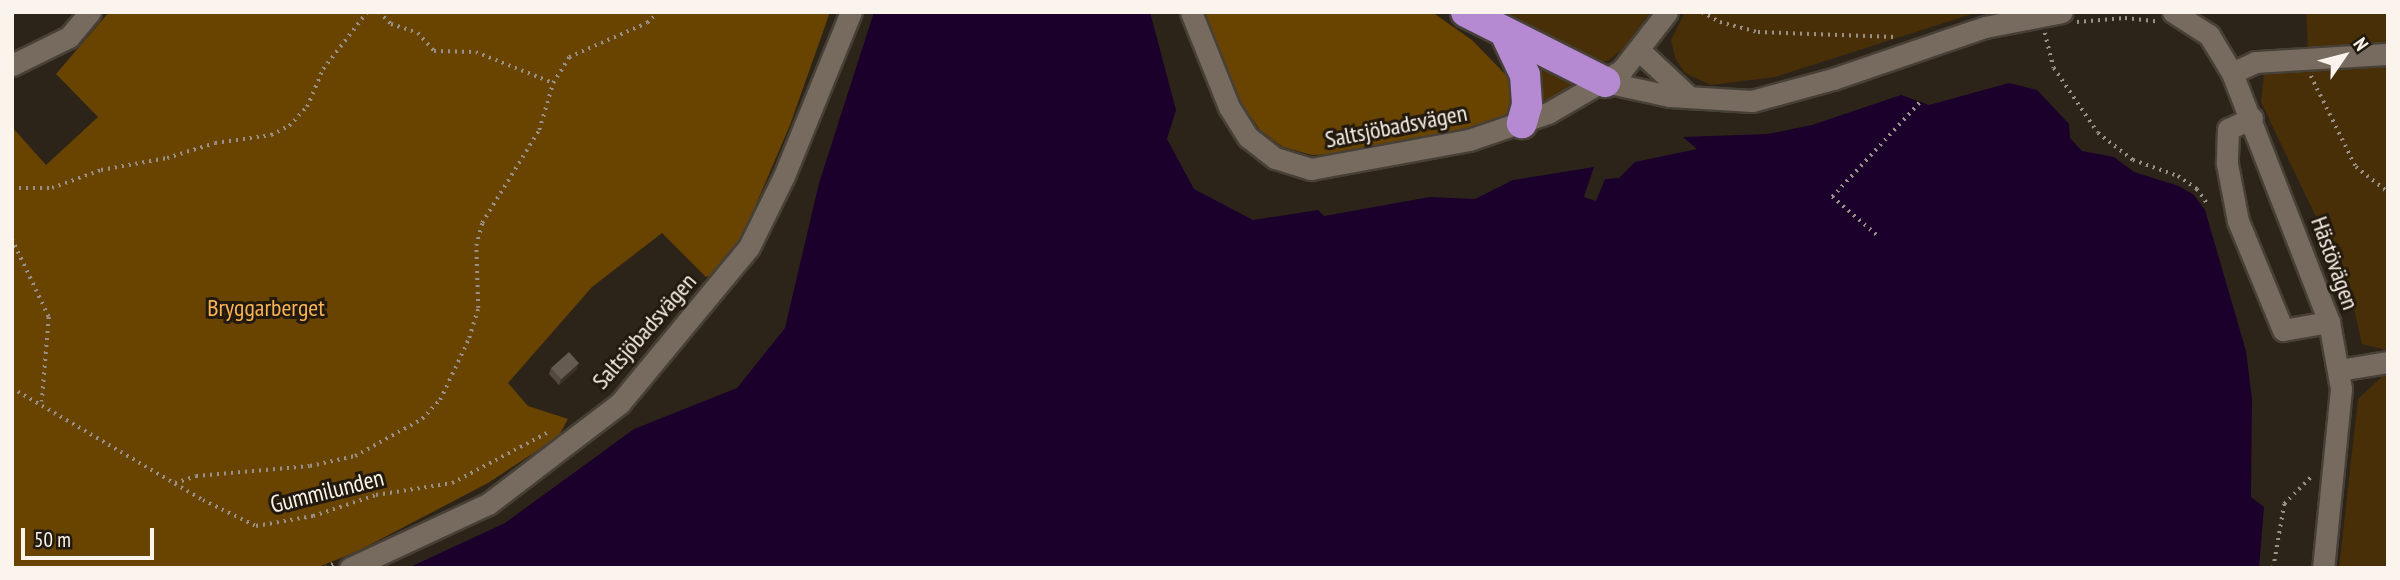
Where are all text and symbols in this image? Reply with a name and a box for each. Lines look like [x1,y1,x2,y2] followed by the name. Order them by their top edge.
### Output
[2309,21,2379,91] north arrow
[2348,33,2374,55] text: N
[1323,98,1469,154] street label: Saltsjöbadsvägen
[2305,213,2365,313] street label: Hästövägen
[586,267,702,395] street label: Saltsjöbadsvägen
[207,294,325,322] park label: Bryggarberget
[267,463,387,519] street label: Gummilunden
[24,514,158,558] scale bar
[34,526,71,553] text: 50 m

